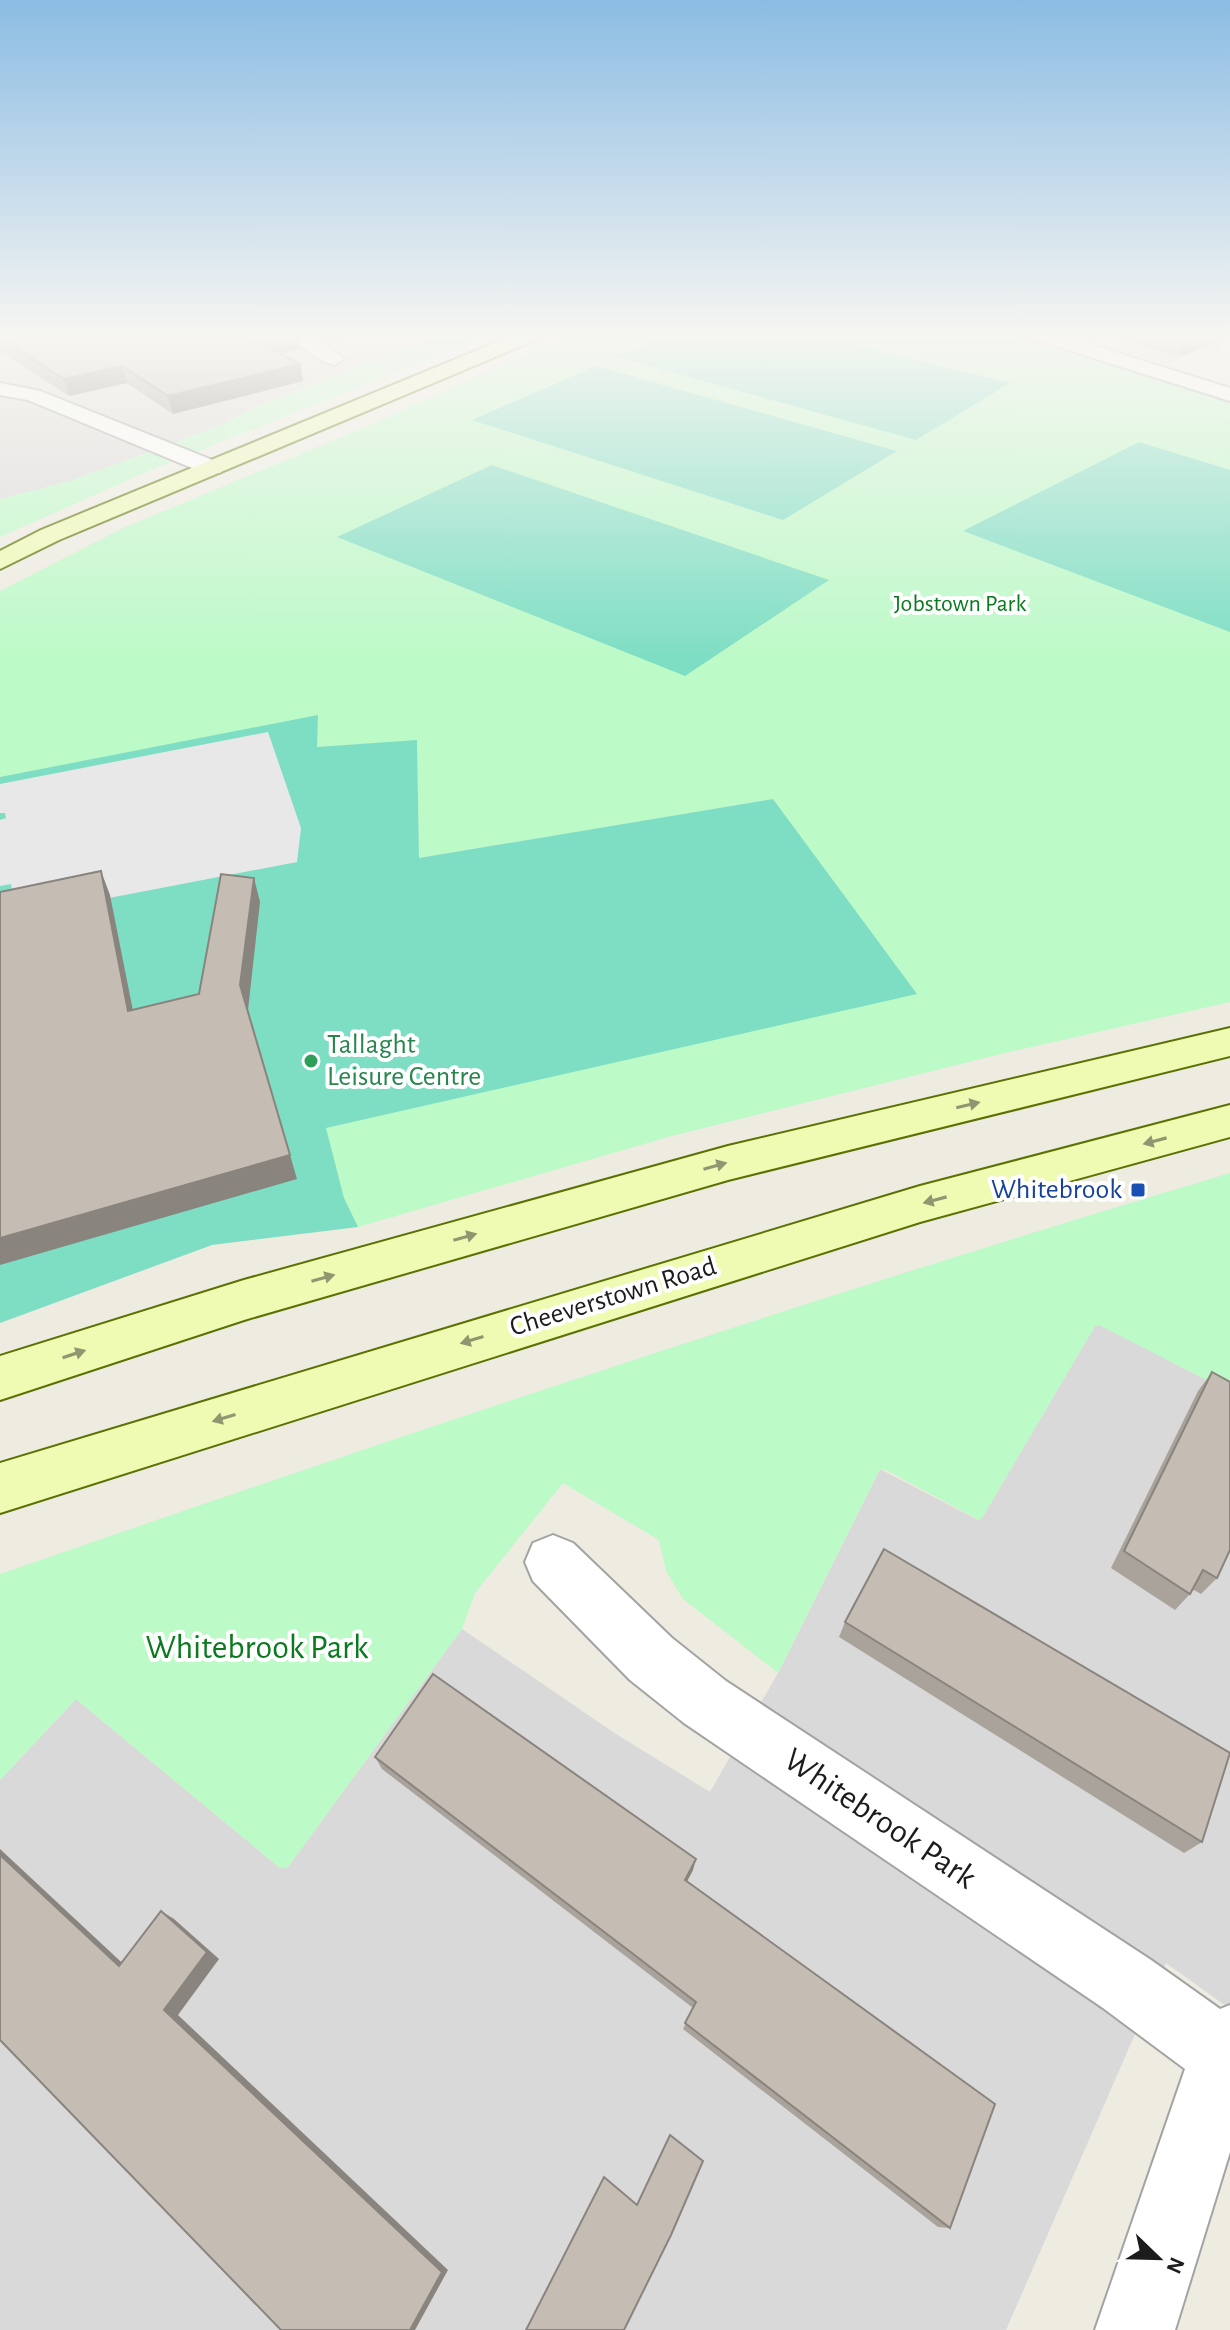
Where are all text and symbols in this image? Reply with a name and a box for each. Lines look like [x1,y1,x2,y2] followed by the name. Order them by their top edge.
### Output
[894,592,1026,616] park label: Jobstown Park
[327,1031,481,1091] place label: Tallaght Leisure Centre
[302,1052,320,1070] marker: Tallaght Leisure Centre
[956,1098,981,1111] one-way arrow
[1142,1135,1166,1148] one-way arrow
[703,1160,728,1172] one-way arrow
[991,1176,1122,1204] place label: Whitebrook
[1129,1181,1147,1199] marker: Whitebrook
[923,1195,948,1207] one-way arrow
[454,1230,478,1243] one-way arrow
[506,1252,720,1342] street label: Cheeverstown Road
[310,1271,335,1283] one-way arrow
[460,1334,484,1347] one-way arrow
[63,1347,87,1360] one-way arrow
[212,1412,236,1424] one-way arrow
[145,1631,369,1665] park label: Whitebrook Park
[778,1742,982,1896] street label: Whitebrook Park
[1118,2218,1198,2298] north arrow
[1162,2254,1189,2277] text: N

